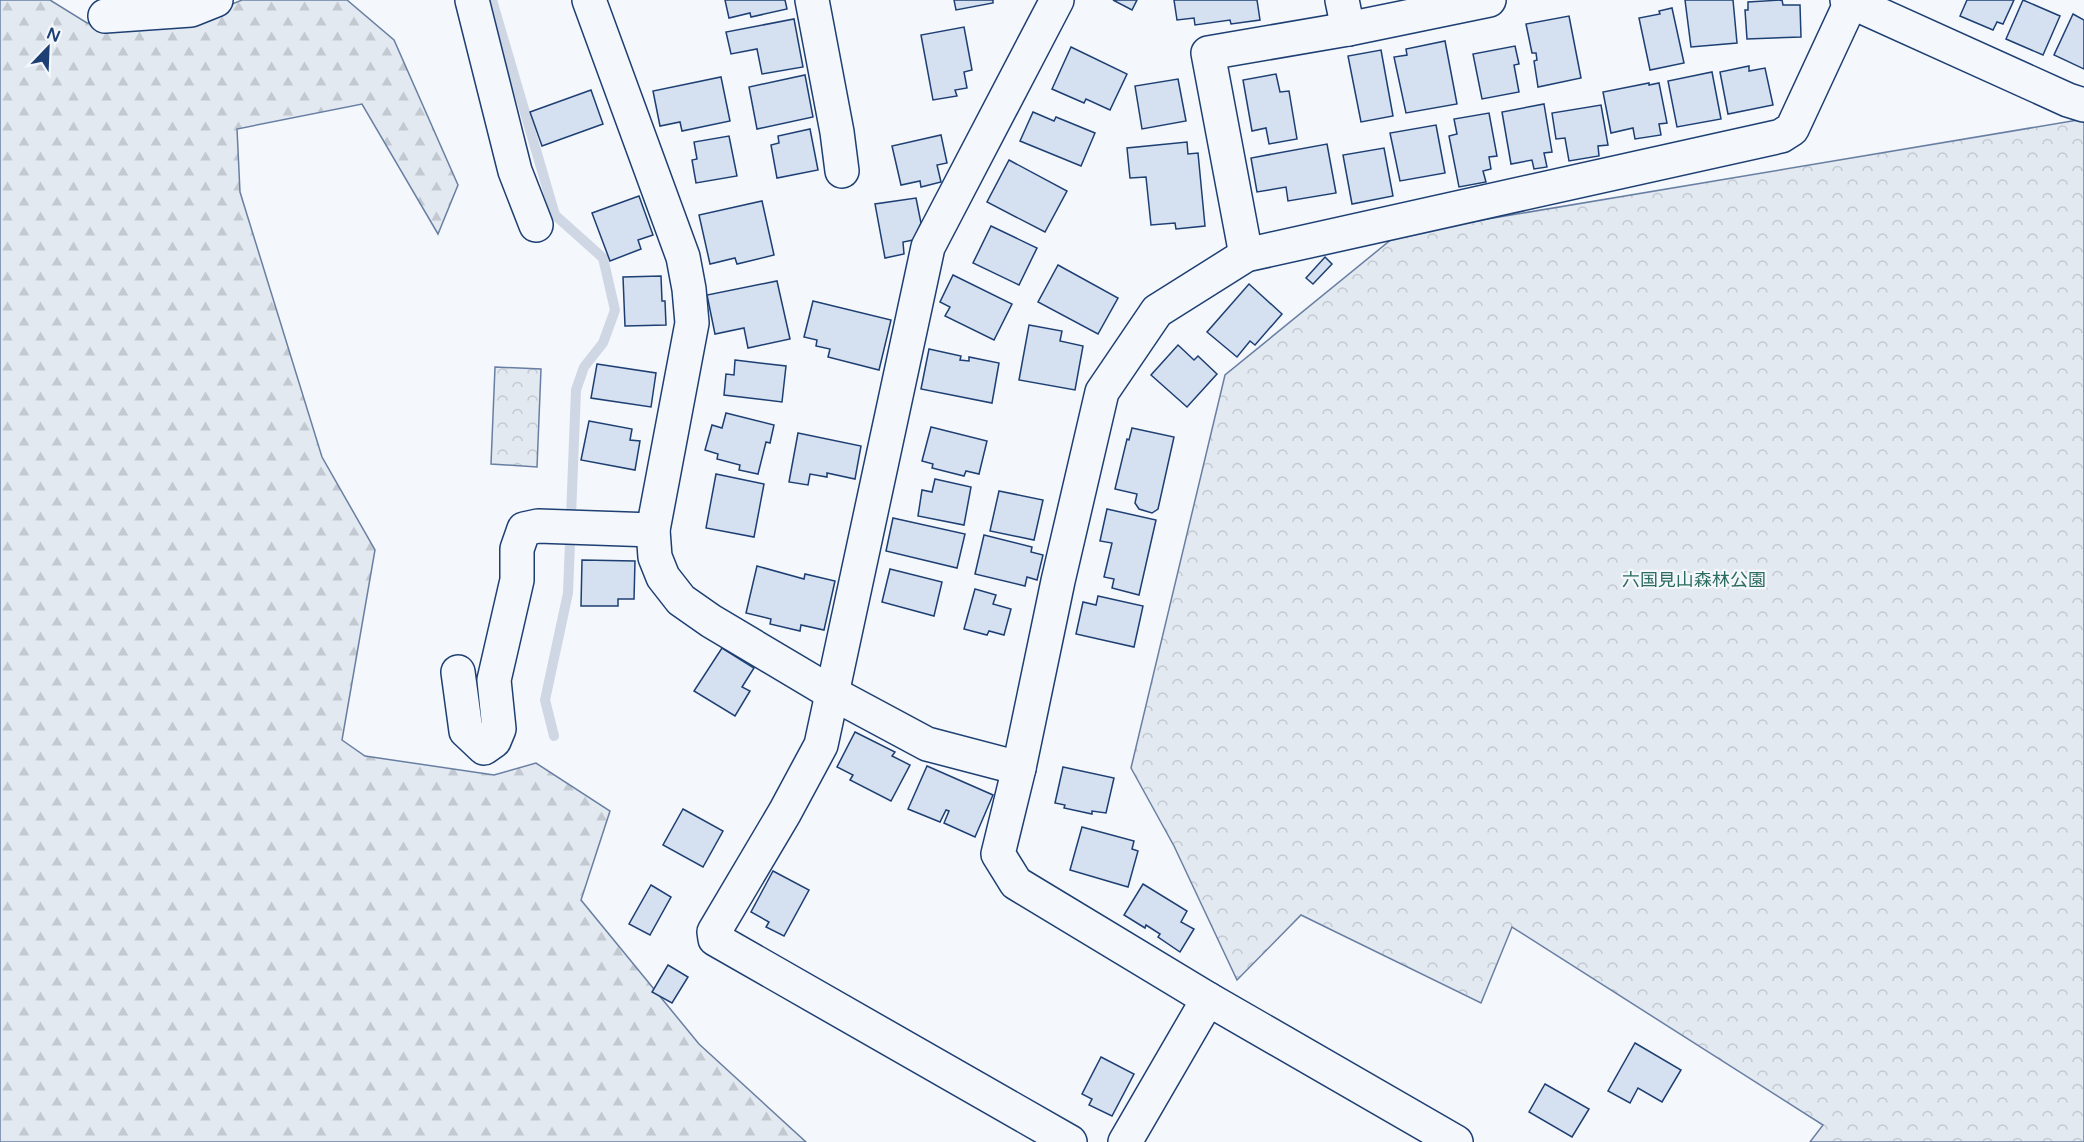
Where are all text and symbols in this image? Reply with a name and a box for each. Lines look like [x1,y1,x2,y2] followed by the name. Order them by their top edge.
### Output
[18,18,78,78] north arrow
[44,23,63,47] text: N
[1622,569,1766,591] park label: 六国見山森林公園

